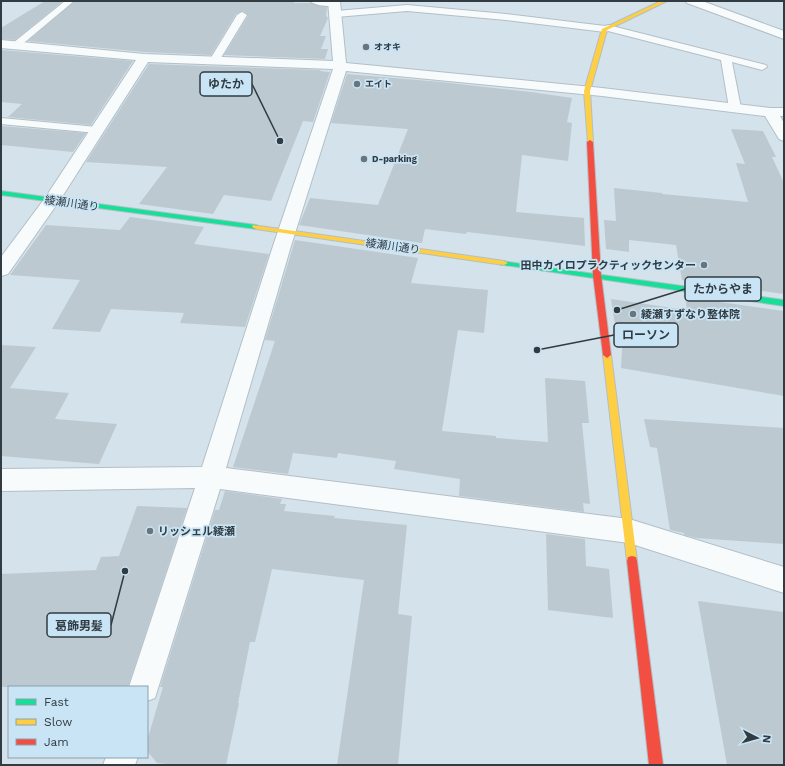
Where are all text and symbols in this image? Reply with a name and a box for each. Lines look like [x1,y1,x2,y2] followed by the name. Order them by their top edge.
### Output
[361,42,371,52] marker: オオキ
[374,42,401,52] place label: オオキ
[200,72,252,96] callout: ゆたか
[208,77,244,91] text: ゆたか
[352,79,362,89] marker: エイト
[365,79,392,89] place label: エイト
[359,154,369,164] marker: D-parking
[372,154,418,164] place label: D-parking
[44,193,100,214] street label: 綾瀬川通り
[365,236,421,257] street label: 綾瀬川通り
[521,259,696,272] place label: 田中カイロプラクティックセンター
[699,260,709,270] marker: 田中カイロプラクティックセンター
[685,277,761,301] callout: たからやま
[693,282,753,296] text: たからやま
[641,308,740,321] place label: 綾瀬すずなり整体院
[628,309,638,319] marker: 綾瀬すずなり整体院
[614,323,678,347] callout: ローソン
[622,328,670,342] text: ローソン
[158,525,235,538] place label: リッシェル綾瀬
[145,526,155,536] marker: リッシェル綾瀬
[47,613,111,637] callout: 葛飾男髪
[55,619,103,633] text: 葛飾男髪
[8,686,148,758] legend
[44,695,69,709] text: Fast
[44,715,72,729] text: Slow
[737,718,777,758] north arrow
[760,734,773,744] text: N
[44,735,69,749] text: Jam

